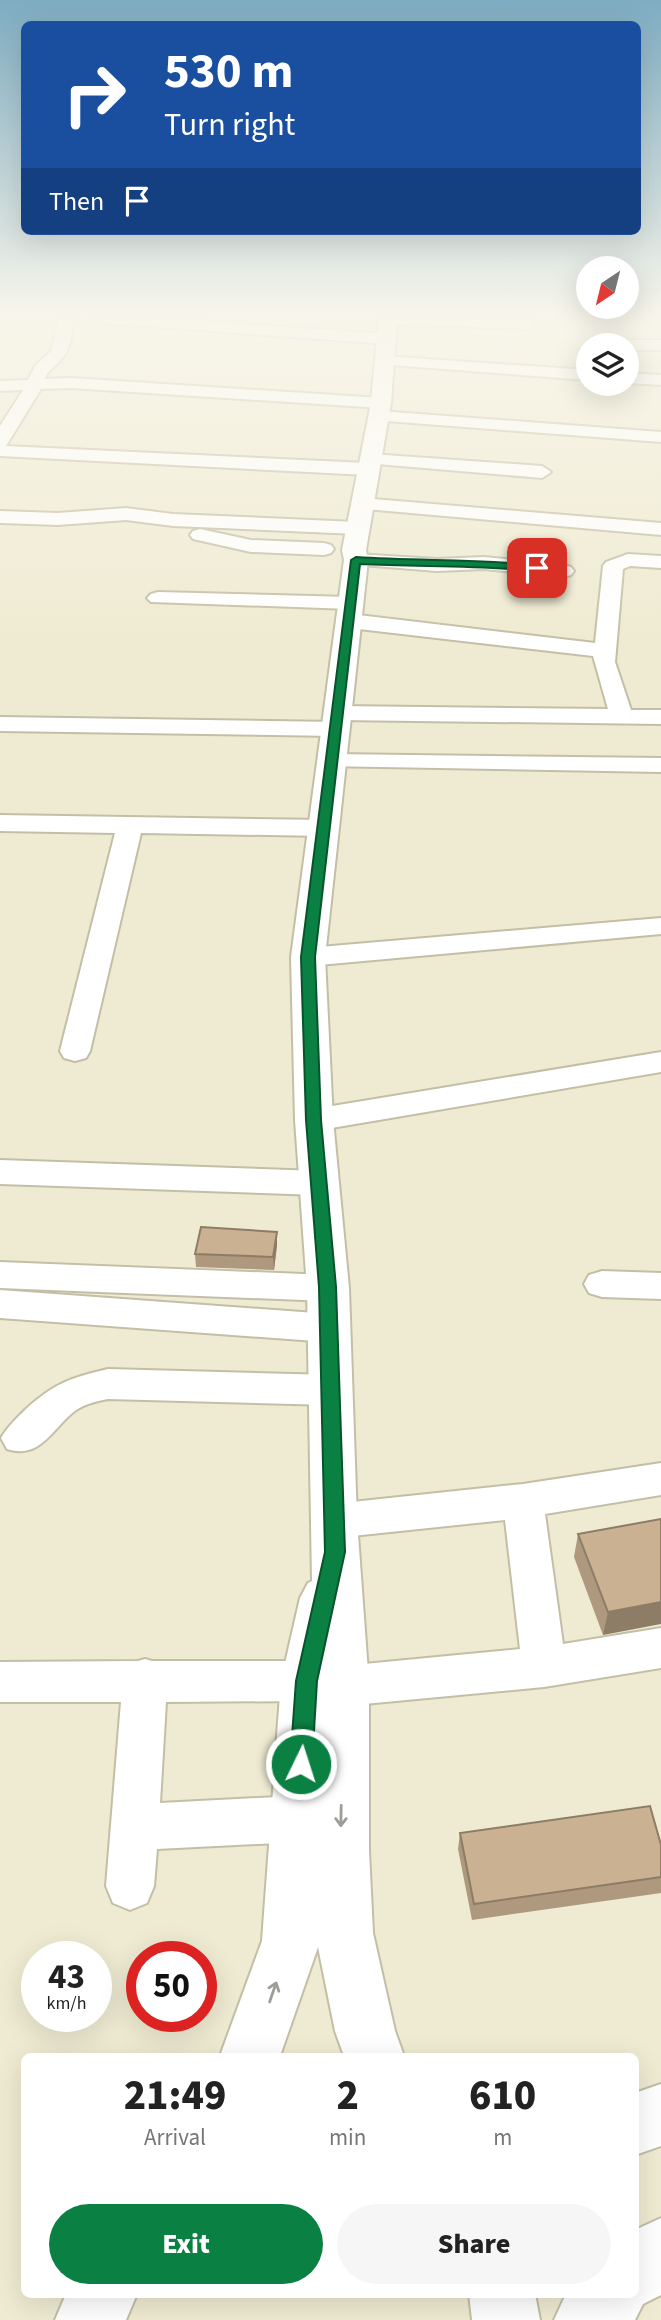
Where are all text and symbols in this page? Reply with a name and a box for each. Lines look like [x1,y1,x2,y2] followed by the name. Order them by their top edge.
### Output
[164,37,293,107] text: 530 m
[49,49,140,140] icon: right
[164,102,295,148] text: Turn right
[118,182,156,220] icon: arrive
[49,183,104,220] text: Then
[576,256,639,318] north arrow
[576,256,639,396] map controls
[576,333,639,396] button: layers
[507,538,567,598] pin
[518,549,556,587] icon: arrive
[264,1727,338,1801] position arrow
[334,1804,348,1827] one-way arrow
[126,1941,217,2032] speed limit sign: 50
[48,1952,85,2002] text: 43
[268,1982,280,2004] one-way arrow
[47,1991,86,2016] text: km/h
[124,2066,226,2126] text: 21:49
[336,2066,359,2126] text: 2
[469,2066,536,2126] text: 610
[144,2121,206,2154] text: Arrival
[329,2121,366,2154] text: min
[493,2121,512,2154] text: m
[49,2204,323,2284] button: Exit
[337,2204,611,2284] button: Share

